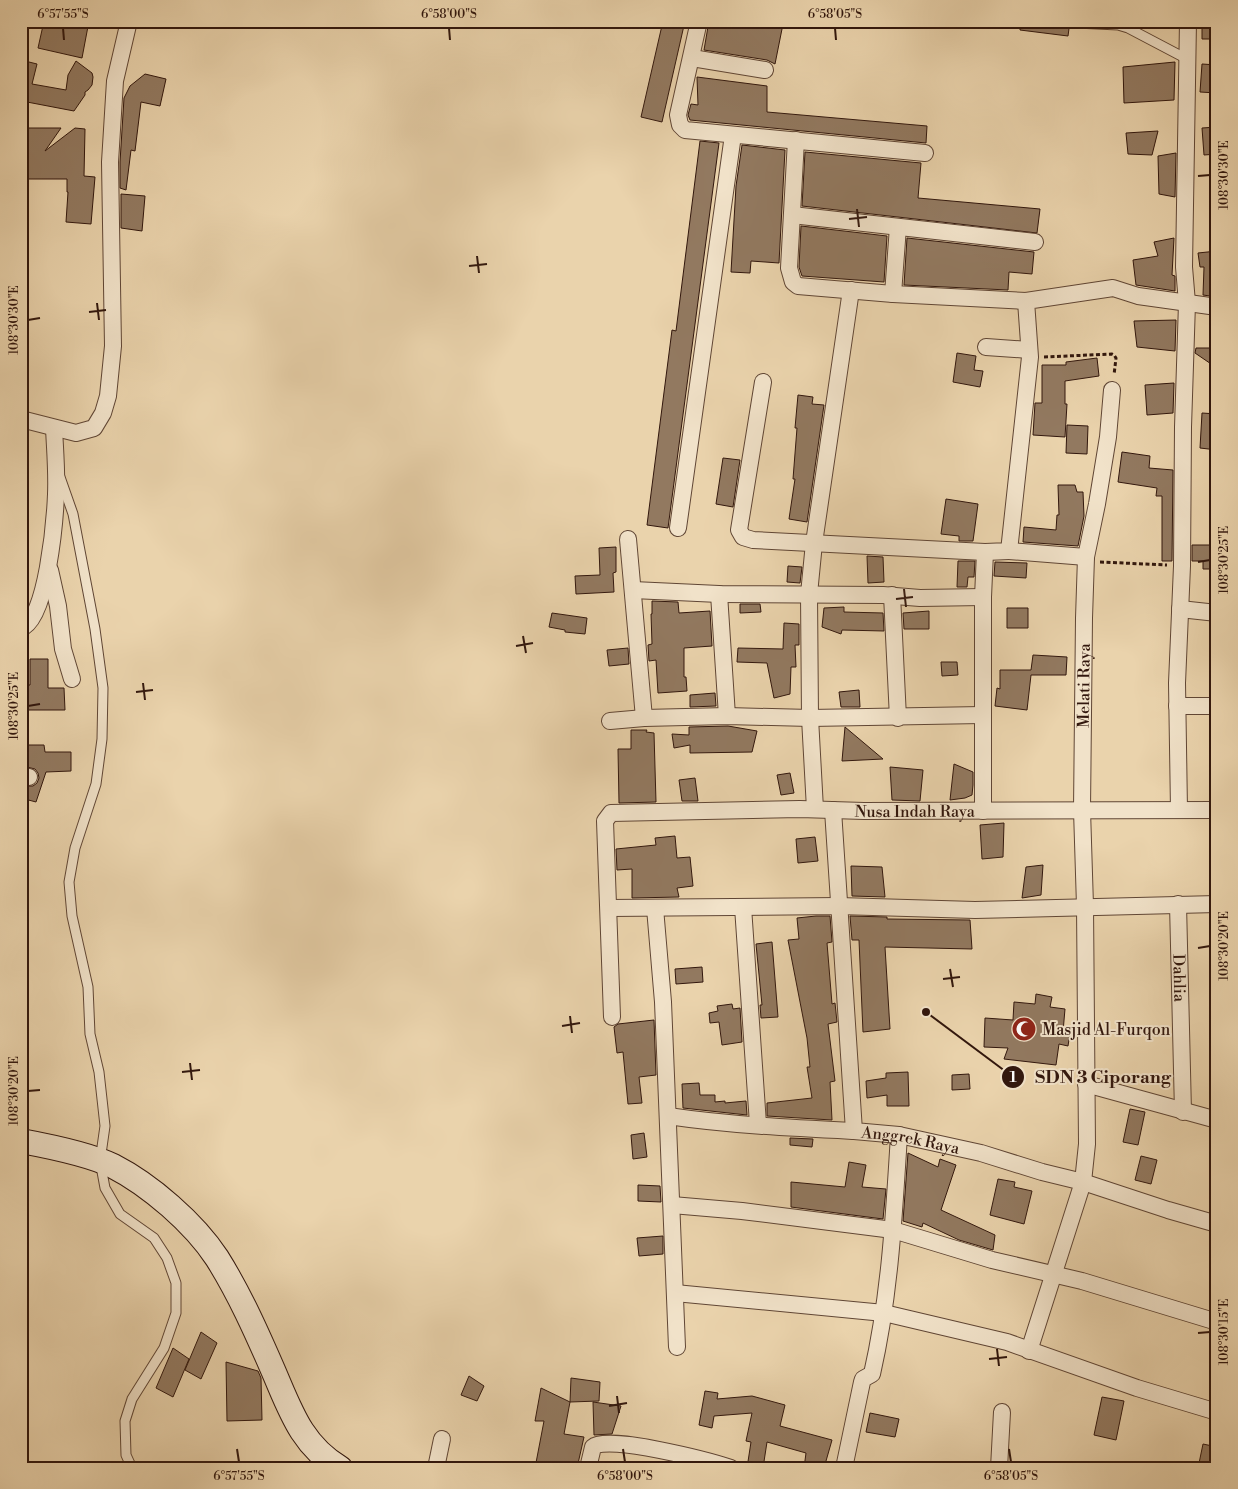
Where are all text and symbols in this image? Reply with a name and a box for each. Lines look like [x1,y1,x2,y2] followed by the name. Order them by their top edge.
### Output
[37,7,89,22] text: 6°57'55"S
[421,7,477,22] text: 6°58'00"S
[808,7,862,22] text: 6°58'05"S
[1217,140,1232,210] text: 108°30'30"E
[7,285,22,355] text: 108°30'30"E
[1217,526,1232,594] text: 108°30'25"E
[1074,642,1095,728] street label: Melati Raya
[7,672,22,740] text: 108°30'25"E
[854,802,976,822] street label: Nusa Indah Raya
[1217,911,1232,981] text: 108°30'20"E
[1168,954,1189,1003] street label: Dahlia
[1011,1016,1037,1042] mosque icon: Masjid Al-Furqon
[1042,1020,1171,1040] place label: Masjid Al-Furqon
[7,1056,22,1126] text: 108°30'20"E
[1000,1060,1181,1093] callout: SDN 3 Ciporang
[1035,1066,1172,1089] text: SDN 3 Ciporang
[1009,1068,1017,1087] text: 1
[860,1123,962,1159] street label: Anggrek Raya
[1217,1299,1232,1365] text: 108°30'15"E
[213,1469,265,1484] text: 6°57'55"S
[597,1469,653,1484] text: 6°58'00"S
[984,1469,1038,1484] text: 6°58'05"S

